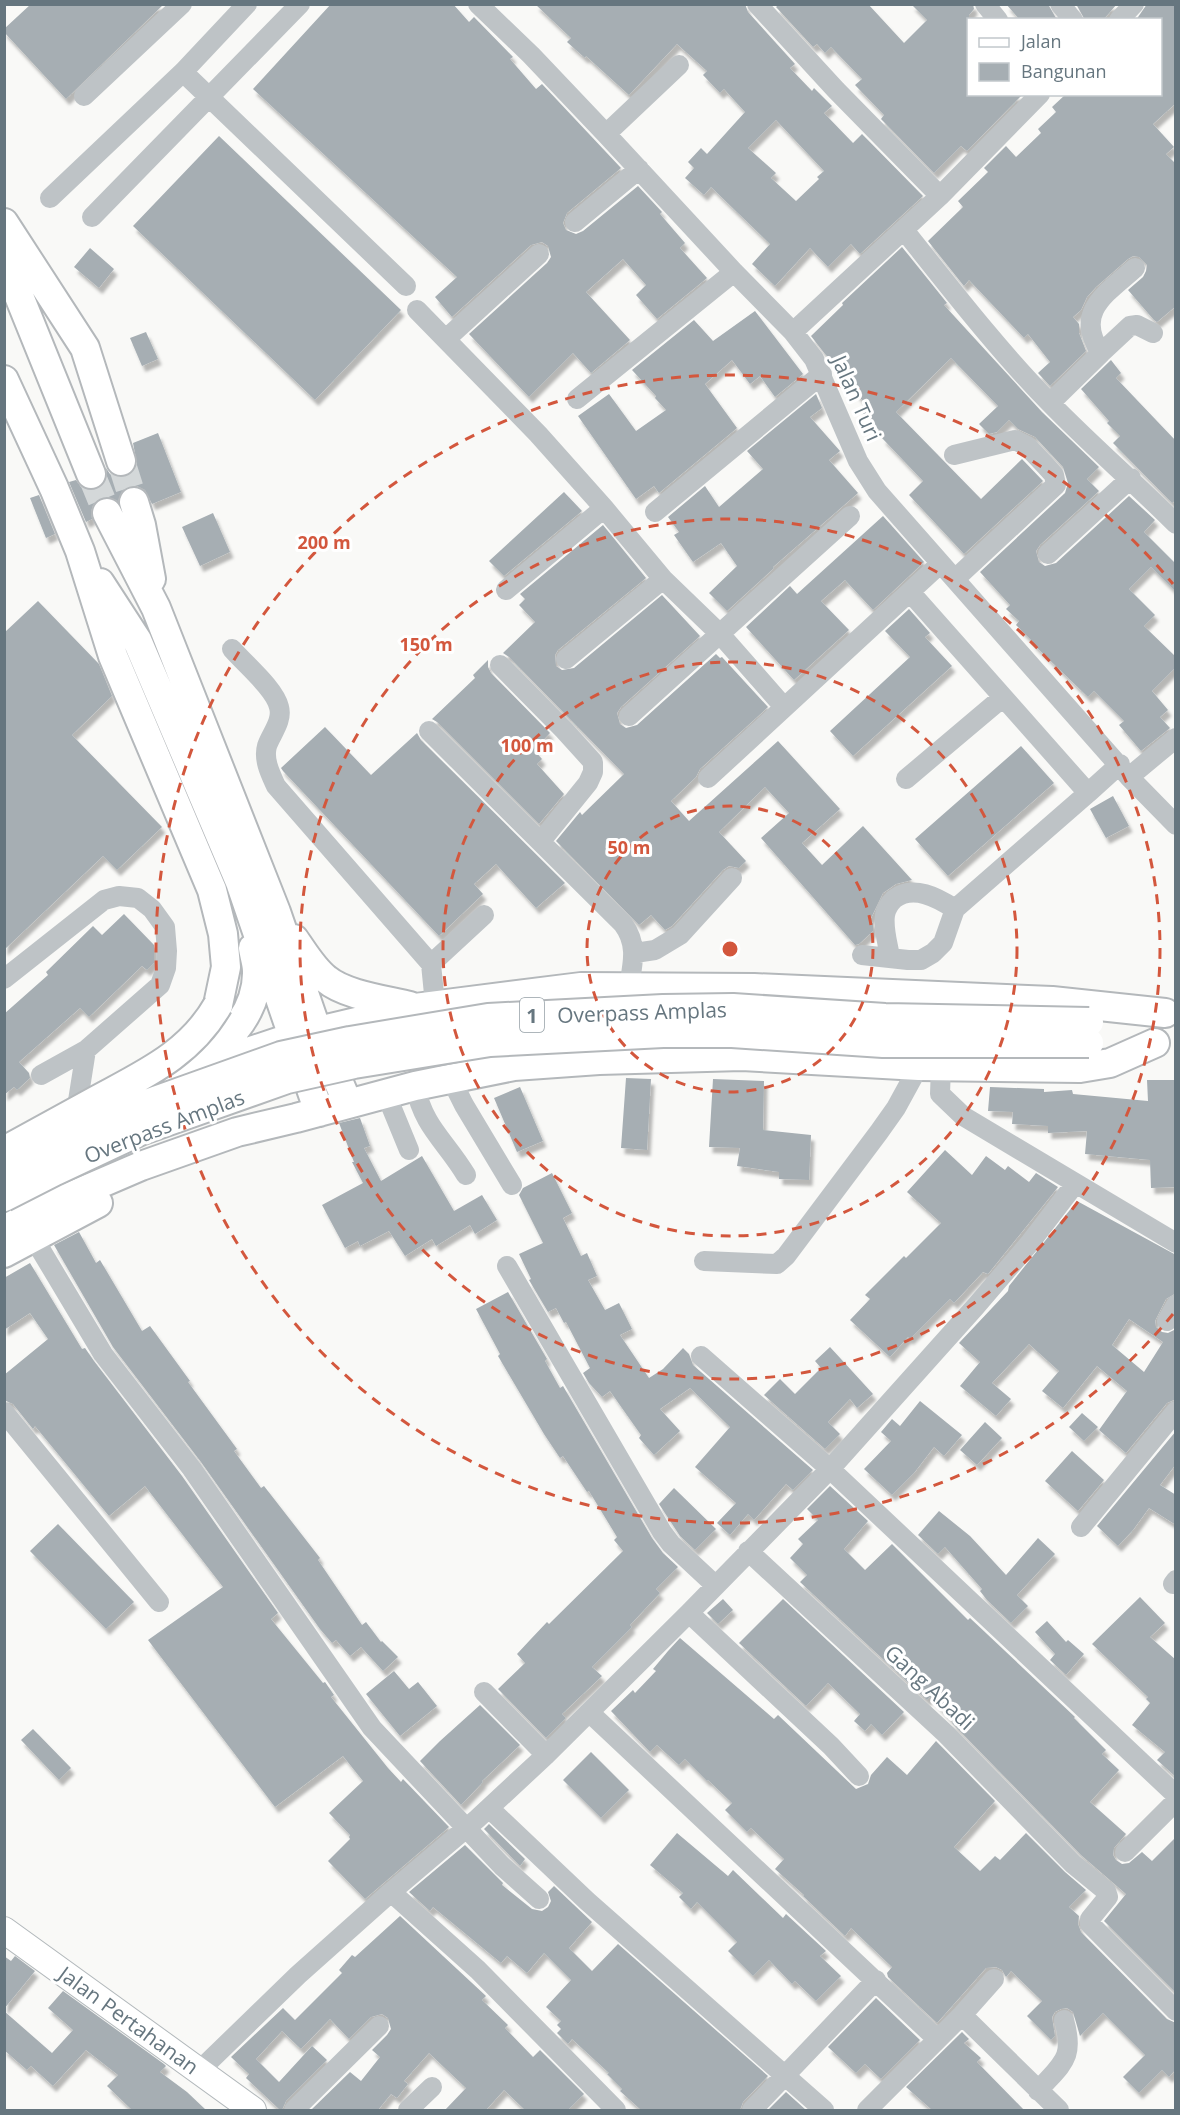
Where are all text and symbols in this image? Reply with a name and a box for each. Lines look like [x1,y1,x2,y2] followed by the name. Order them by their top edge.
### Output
[967,18,1162,96] legend
[1019,29,1061,53] text: Jalan
[1021,59,1107,83] text: Bangunan
[825,349,888,445] street label: Jalan Turi
[297,530,351,554] text: 200 m
[399,632,453,656] text: 150 m
[500,733,554,757] text: 100 m
[608,835,650,859] text: 50 m
[720,939,740,959] centre of rings
[557,995,727,1029] street label: Overpass Amplas
[520,998,544,1032] road number: 1
[80,1083,248,1169] street label: Overpass Amplas
[879,1638,981,1736] street label: Gang Abadi
[52,1958,205,2080] street label: Jalan Pertahanan

